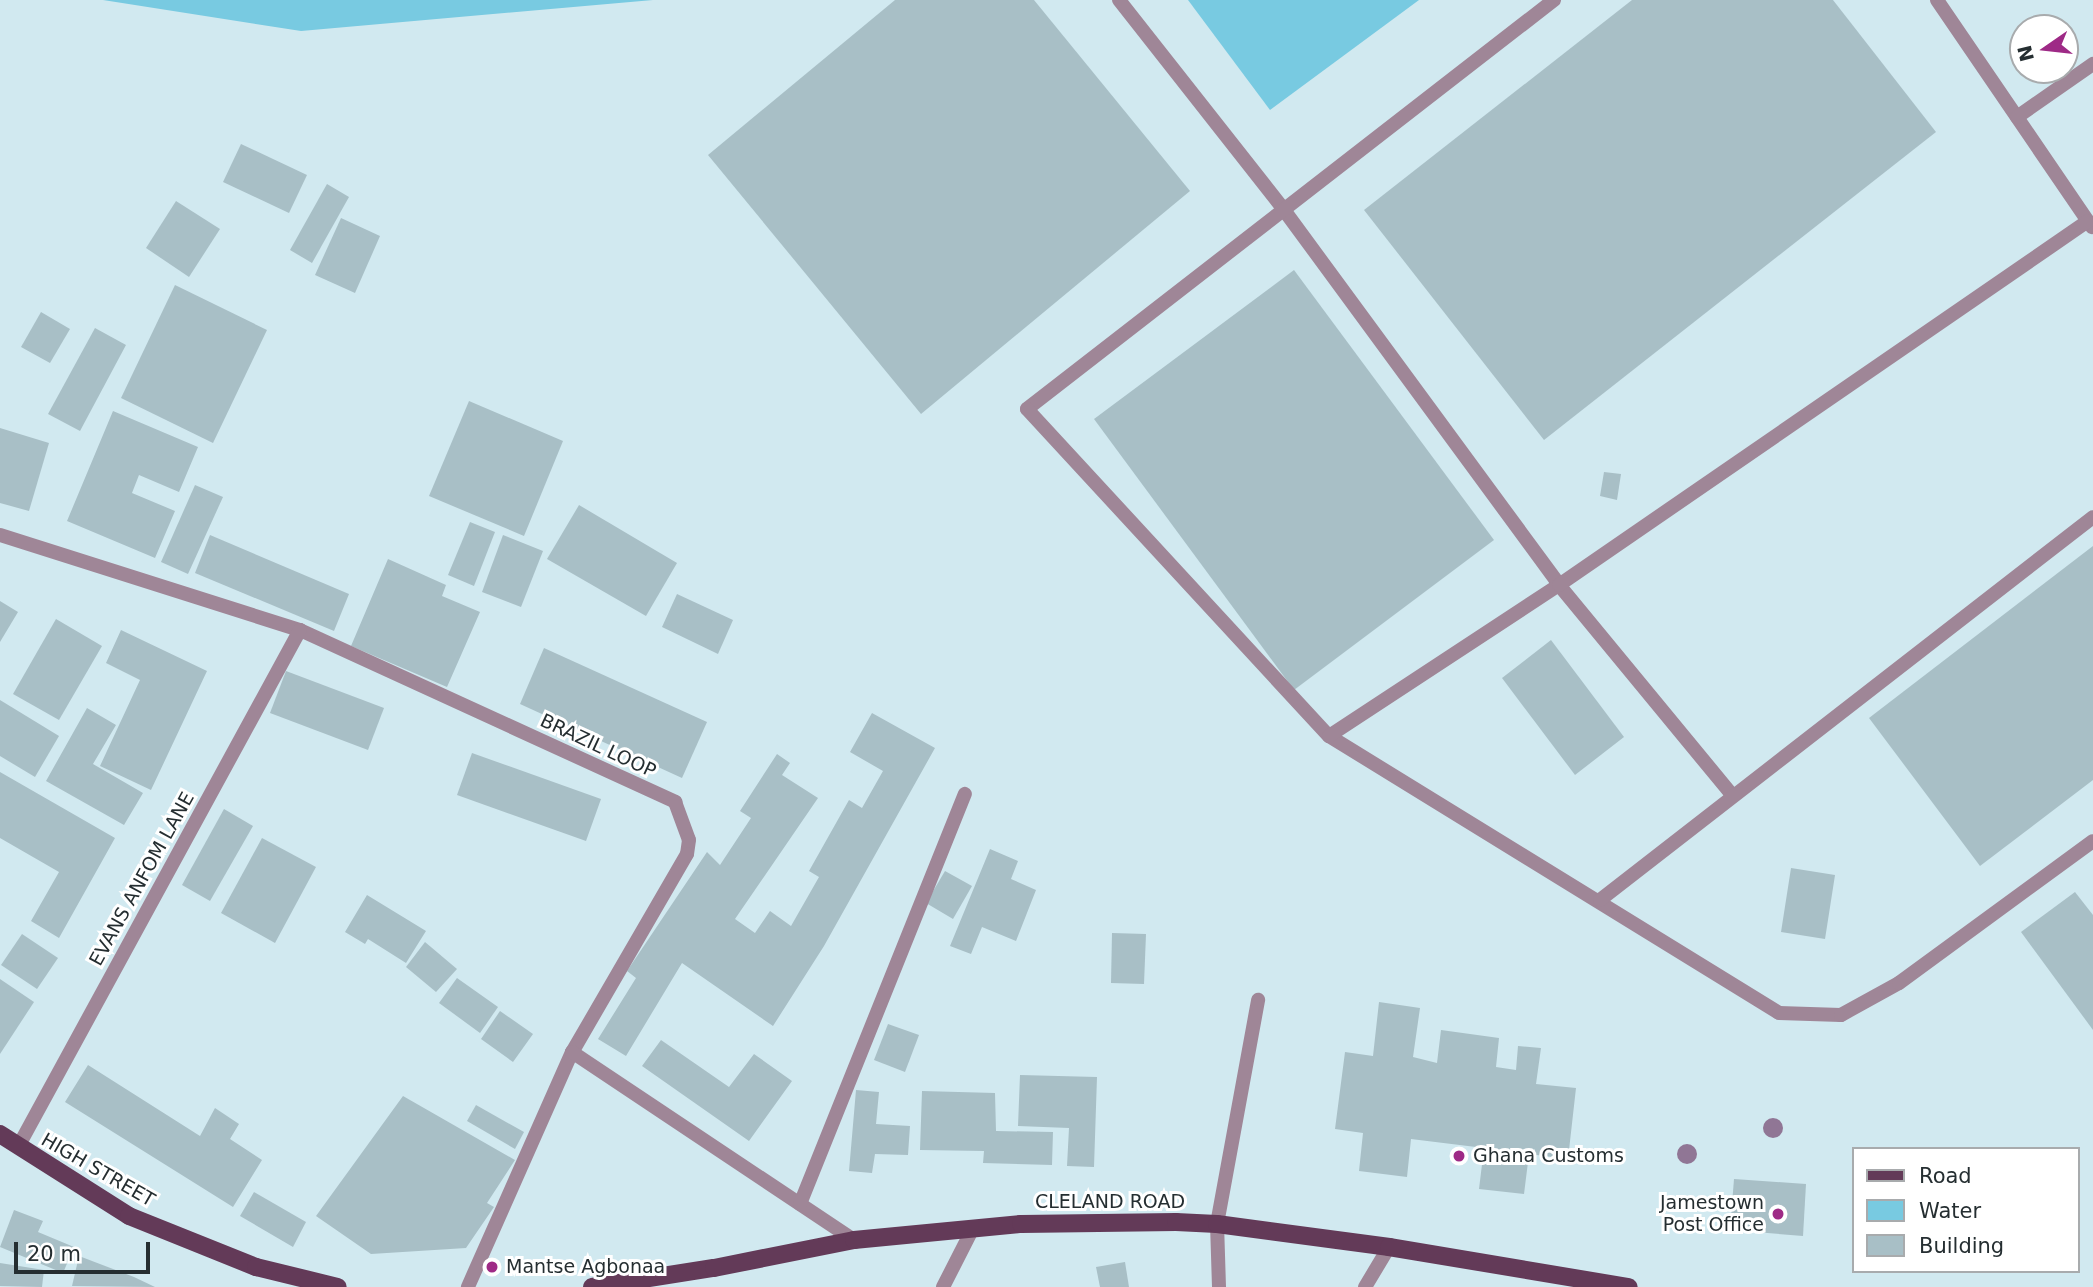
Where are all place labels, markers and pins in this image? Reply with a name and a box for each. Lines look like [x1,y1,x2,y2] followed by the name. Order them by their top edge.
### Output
[1473,1145,1624,1167] place label: Ghana Customs
[1451,1148,1467,1164] marker: Ghana Customs
[1660,1192,1764,1236] place label: Jamestown Post Office
[1770,1206,1786,1222] marker: Jamestown Post Office
[506,1256,665,1278] place label: Mantse Agbonaa
[484,1259,500,1275] marker: Mantse Agbonaa

